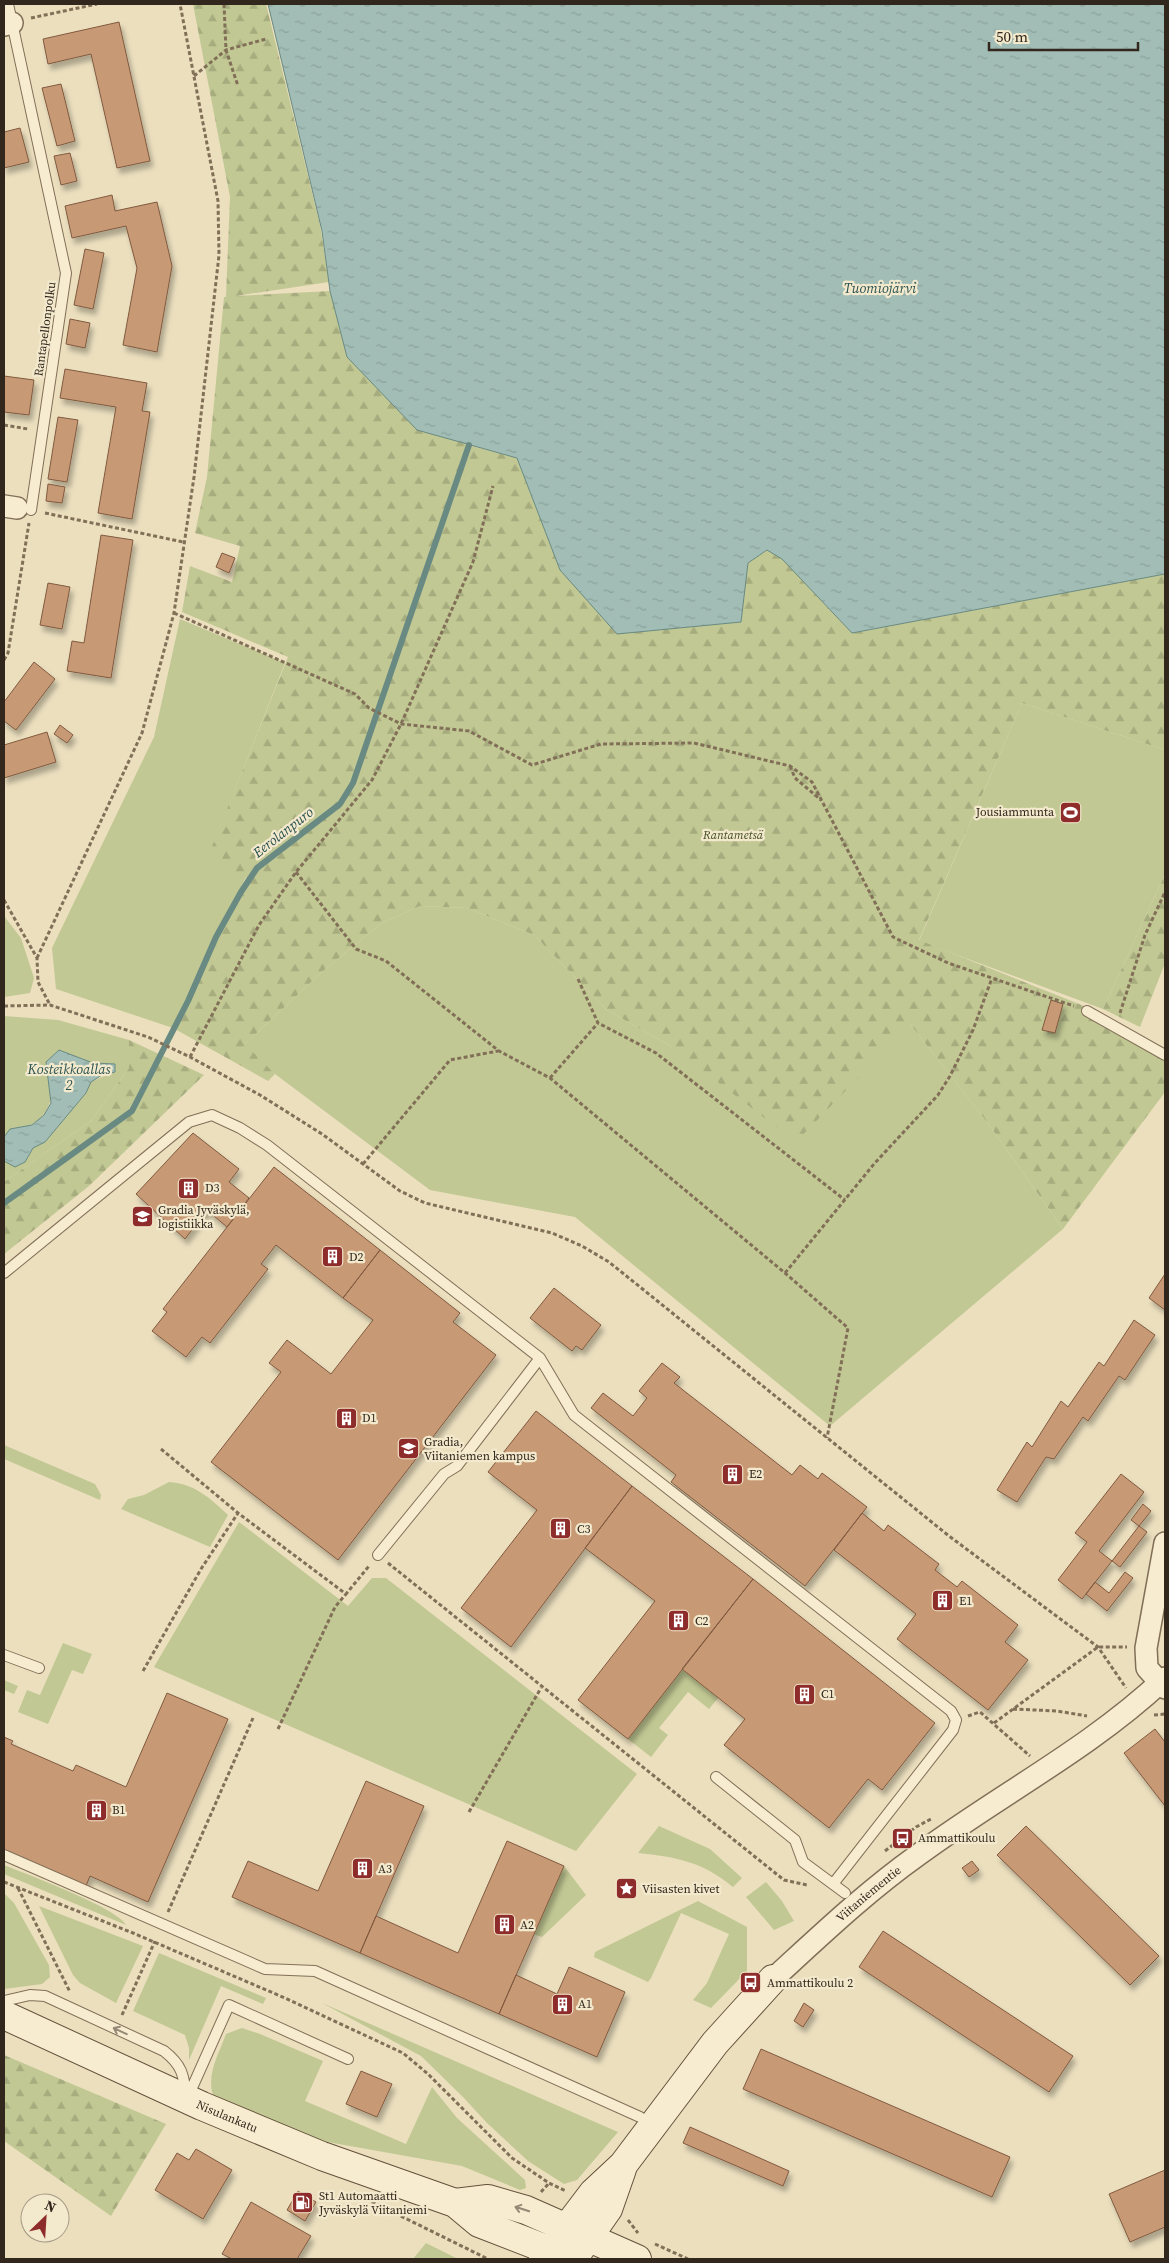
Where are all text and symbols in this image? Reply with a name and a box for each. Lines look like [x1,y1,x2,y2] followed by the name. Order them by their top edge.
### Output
[989,20,1138,52] scale bar
[996,26,1028,47] text: 50 m
[844,278,917,298] water label: Tuomiojärvi
[30,281,60,377] street label: Rantapellonpolku
[1058,800,1082,824] sports icon: Jousiammunta
[248,802,318,863] water label: Eerolanpuro
[975,804,1055,820] place label: Jousiammunta
[702,827,764,843] park label: Rantametsä
[27,1059,111,1095] water label: Kosteikkoallas 2
[177,1176,201,1200] building icon: D3
[205,1180,220,1196] place label: D3
[158,1202,250,1232] place label: Gradia Jyväskylä, logistiikka
[130,1205,154,1229] school or university icon: Gradia Jyväskylä, logistiikka
[321,1245,345,1269] building icon: D2
[349,1249,364,1265] place label: D2
[334,1406,358,1430] building icon: D1
[362,1410,377,1426] place label: D1
[424,1434,535,1464] place label: Gradia, Viitaniemen kampus
[396,1437,420,1461] school or university icon: Gradia, Viitaniemen kampus
[721,1462,745,1486] building icon: E2
[749,1466,762,1482] place label: E2
[549,1517,573,1541] building icon: C3
[577,1521,591,1537] place label: C3
[931,1589,955,1613] building icon: E1
[959,1593,972,1609] place label: E1
[667,1609,691,1633] building icon: C2
[695,1613,709,1629] place label: C2
[793,1682,817,1706] building icon: C1
[821,1686,835,1702] place label: C1
[84,1798,108,1822] building icon: B1
[112,1802,126,1818] place label: B1
[890,1826,914,1850] bus stop icon: Ammattikoulu
[918,1830,995,1846] place label: Ammattikoulu
[350,1857,374,1881] building icon: A3
[378,1861,392,1877] place label: A3
[833,1862,904,1926] street label: Viitaniementie
[614,1877,638,1901] place icon: Viisasten kivet
[642,1881,719,1897] place label: Viisasten kivet
[492,1913,516,1937] building icon: A2
[520,1917,534,1933] place label: A2
[739,1971,763,1995] bus stop icon: Ammattikoulu 2
[767,1975,853,1991] place label: Ammattikoulu 2
[550,1992,574,2016] building icon: A1
[578,1996,592,2012] place label: A1
[113,2026,128,2035] one-way arrow
[194,2096,260,2136] street label: Nisulankatu
[318,2188,428,2218] place label: St1 Automaatti Jyväskylä Viitaniemi
[291,2191,315,2215] fuel station icon: St1 Automaatti Jyväskylä Viitaniemi
[20,2193,70,2243] north arrow
[42,2195,59,2217] text: N
[514,2204,530,2213] one-way arrow

